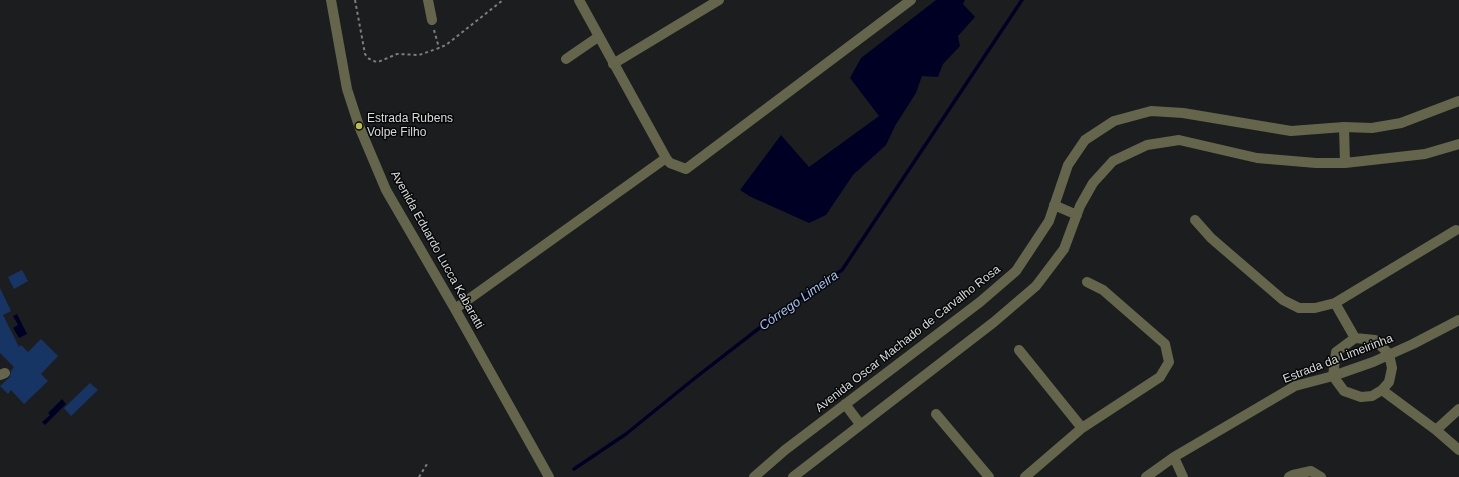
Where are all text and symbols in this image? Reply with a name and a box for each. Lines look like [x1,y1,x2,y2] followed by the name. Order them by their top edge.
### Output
[367,112,453,140] place label: Estrada Rubens Volpe Filho
[354,121,364,131] marker: Estrada Rubens Volpe Filho
[387,168,487,332] street label: Avenida Eduardo Lucca Kabaratti
[813,262,1003,416] street label: Avenida Oscar Machado de Carvalho Rosa
[756,268,842,334] water label: Córrego Limeira
[1281,331,1395,387] street label: Estrada da Limeirinha

